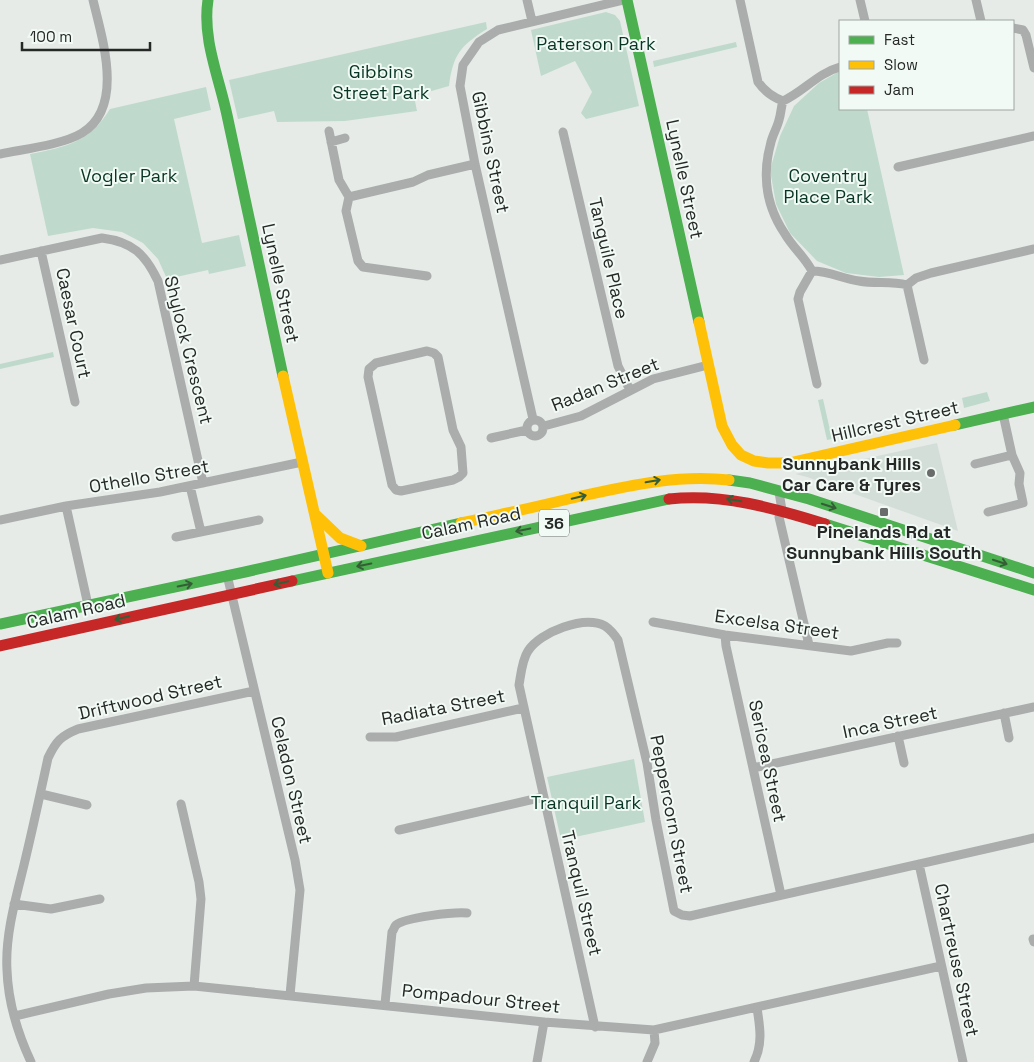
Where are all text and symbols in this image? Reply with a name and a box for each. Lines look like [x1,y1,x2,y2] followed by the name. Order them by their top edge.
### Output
[22,20,150,52] scale bar
[839,20,1014,110] legend
[30,27,72,46] text: 100 m
[884,30,915,49] text: Fast
[536,32,656,55] park label: Paterson Park
[884,55,918,74] text: Slow
[332,60,430,104] park label: Gibbins Street Park
[884,80,914,99] text: Jam
[467,89,515,215] street label: Gibbins Street
[661,117,709,241] street label: Lynelle Street
[80,164,178,187] park label: Vogler Park
[784,164,873,208] park label: Coventry Place Park
[584,195,634,321] street label: Tanguile Place
[257,221,305,345] street label: Lynelle Street
[51,266,97,380] street label: Caesar Court
[159,273,219,427] street label: Shylock Crescent
[548,352,662,416] street label: Radan Street
[829,395,961,447] street label: Hillcrest Street
[782,452,921,496] place label: Sunnybank Hills Car Care & Tyres
[87,454,211,498] street label: Othello Street
[925,467,937,479] marker: Sunnybank Hills Car Care & Tyres
[644,476,660,486] one-way arrow
[571,492,587,501] one-way arrow
[727,495,743,505] one-way arrow
[419,501,523,545] street label: Calam Road
[820,502,836,511] one-way arrow
[878,506,890,518] marker: Pinelands Rd at Sunnybank Hills South
[539,509,569,536] road number: 36
[786,520,982,564] place label: Pinelands Rd at Sunnybank Hills South
[515,526,531,535] one-way arrow
[991,558,1007,567] one-way arrow
[357,560,373,570] one-way arrow
[176,579,192,589] one-way arrow
[273,579,289,589] one-way arrow
[24,588,128,634] street label: Calam Road
[713,604,841,644] street label: Excelsa Street
[114,614,130,623] one-way arrow
[76,669,224,725] street label: Driftwood Street
[379,684,507,730] street label: Radiata Street
[744,698,792,824] street label: Sericea Street
[841,701,939,743] street label: Inca Street
[266,714,318,846] street label: Celadon Street
[645,733,699,895] street label: Peppercorn Street
[531,791,642,814] park label: Tranquil Park
[556,828,608,958] street label: Tranquil Street
[930,881,984,1039] street label: Chartreuse Street
[401,978,561,1018] street label: Pompadour Street

